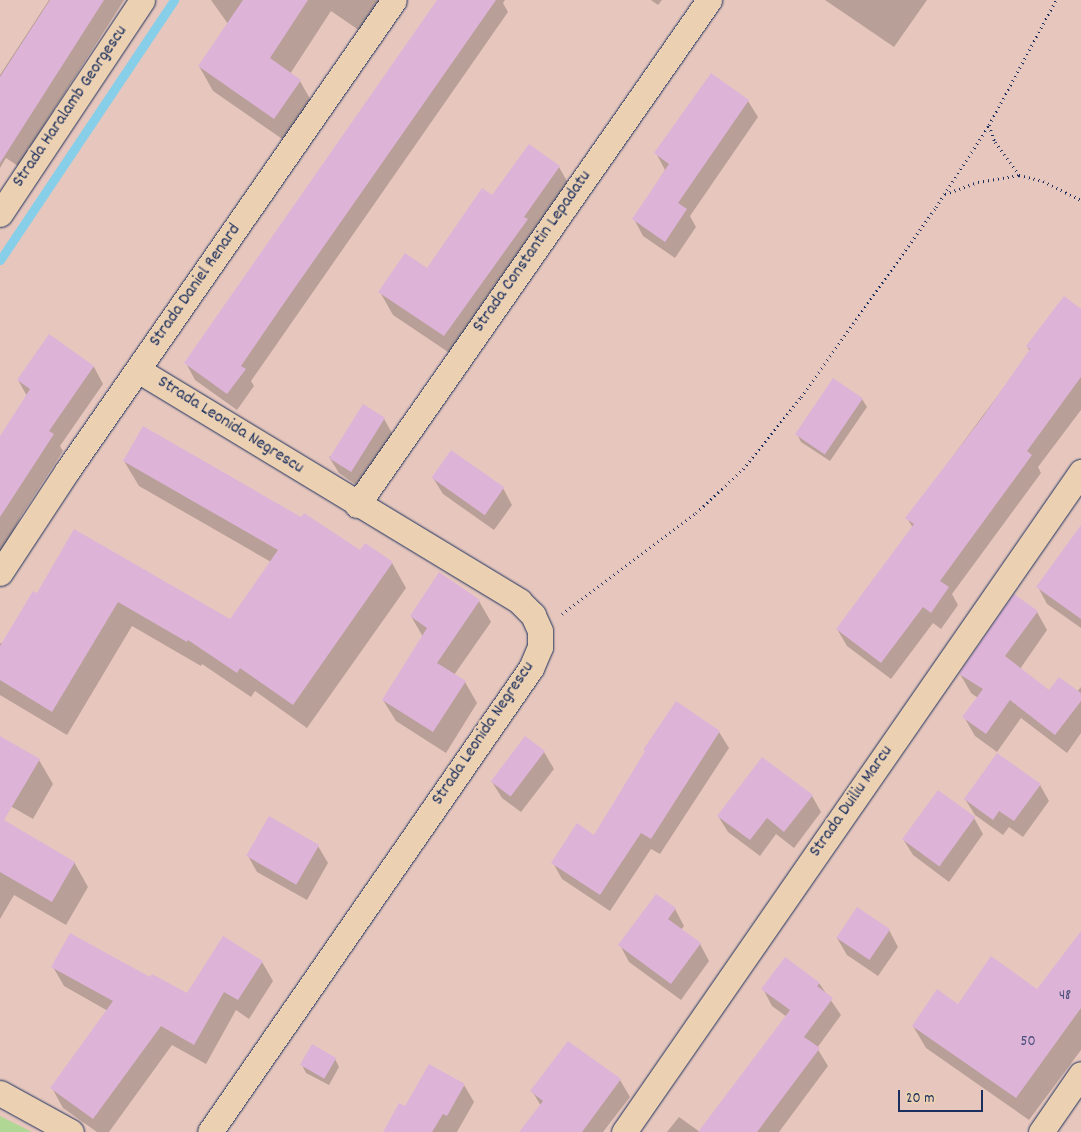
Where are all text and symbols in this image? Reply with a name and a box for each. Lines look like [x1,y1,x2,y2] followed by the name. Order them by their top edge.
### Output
[9,22,133,192] street label: Strada Haralamb Georgescu
[469,167,597,337] street label: Strada Constantin Lepadatu
[146,220,246,352] street label: Strada Daniel Renard
[153,372,307,480] street label: Strada Leonida Negrescu
[428,658,540,810] street label: Strada Leonida Negrescu
[806,742,898,862] street label: Strada Duiliu Marcu
[1059,988,1071,1006] house number: 48
[1020,1034,1036,1052] house number: 50
[901,1080,986,1112] scale bar
[906,1088,934,1110] text: 20 m

